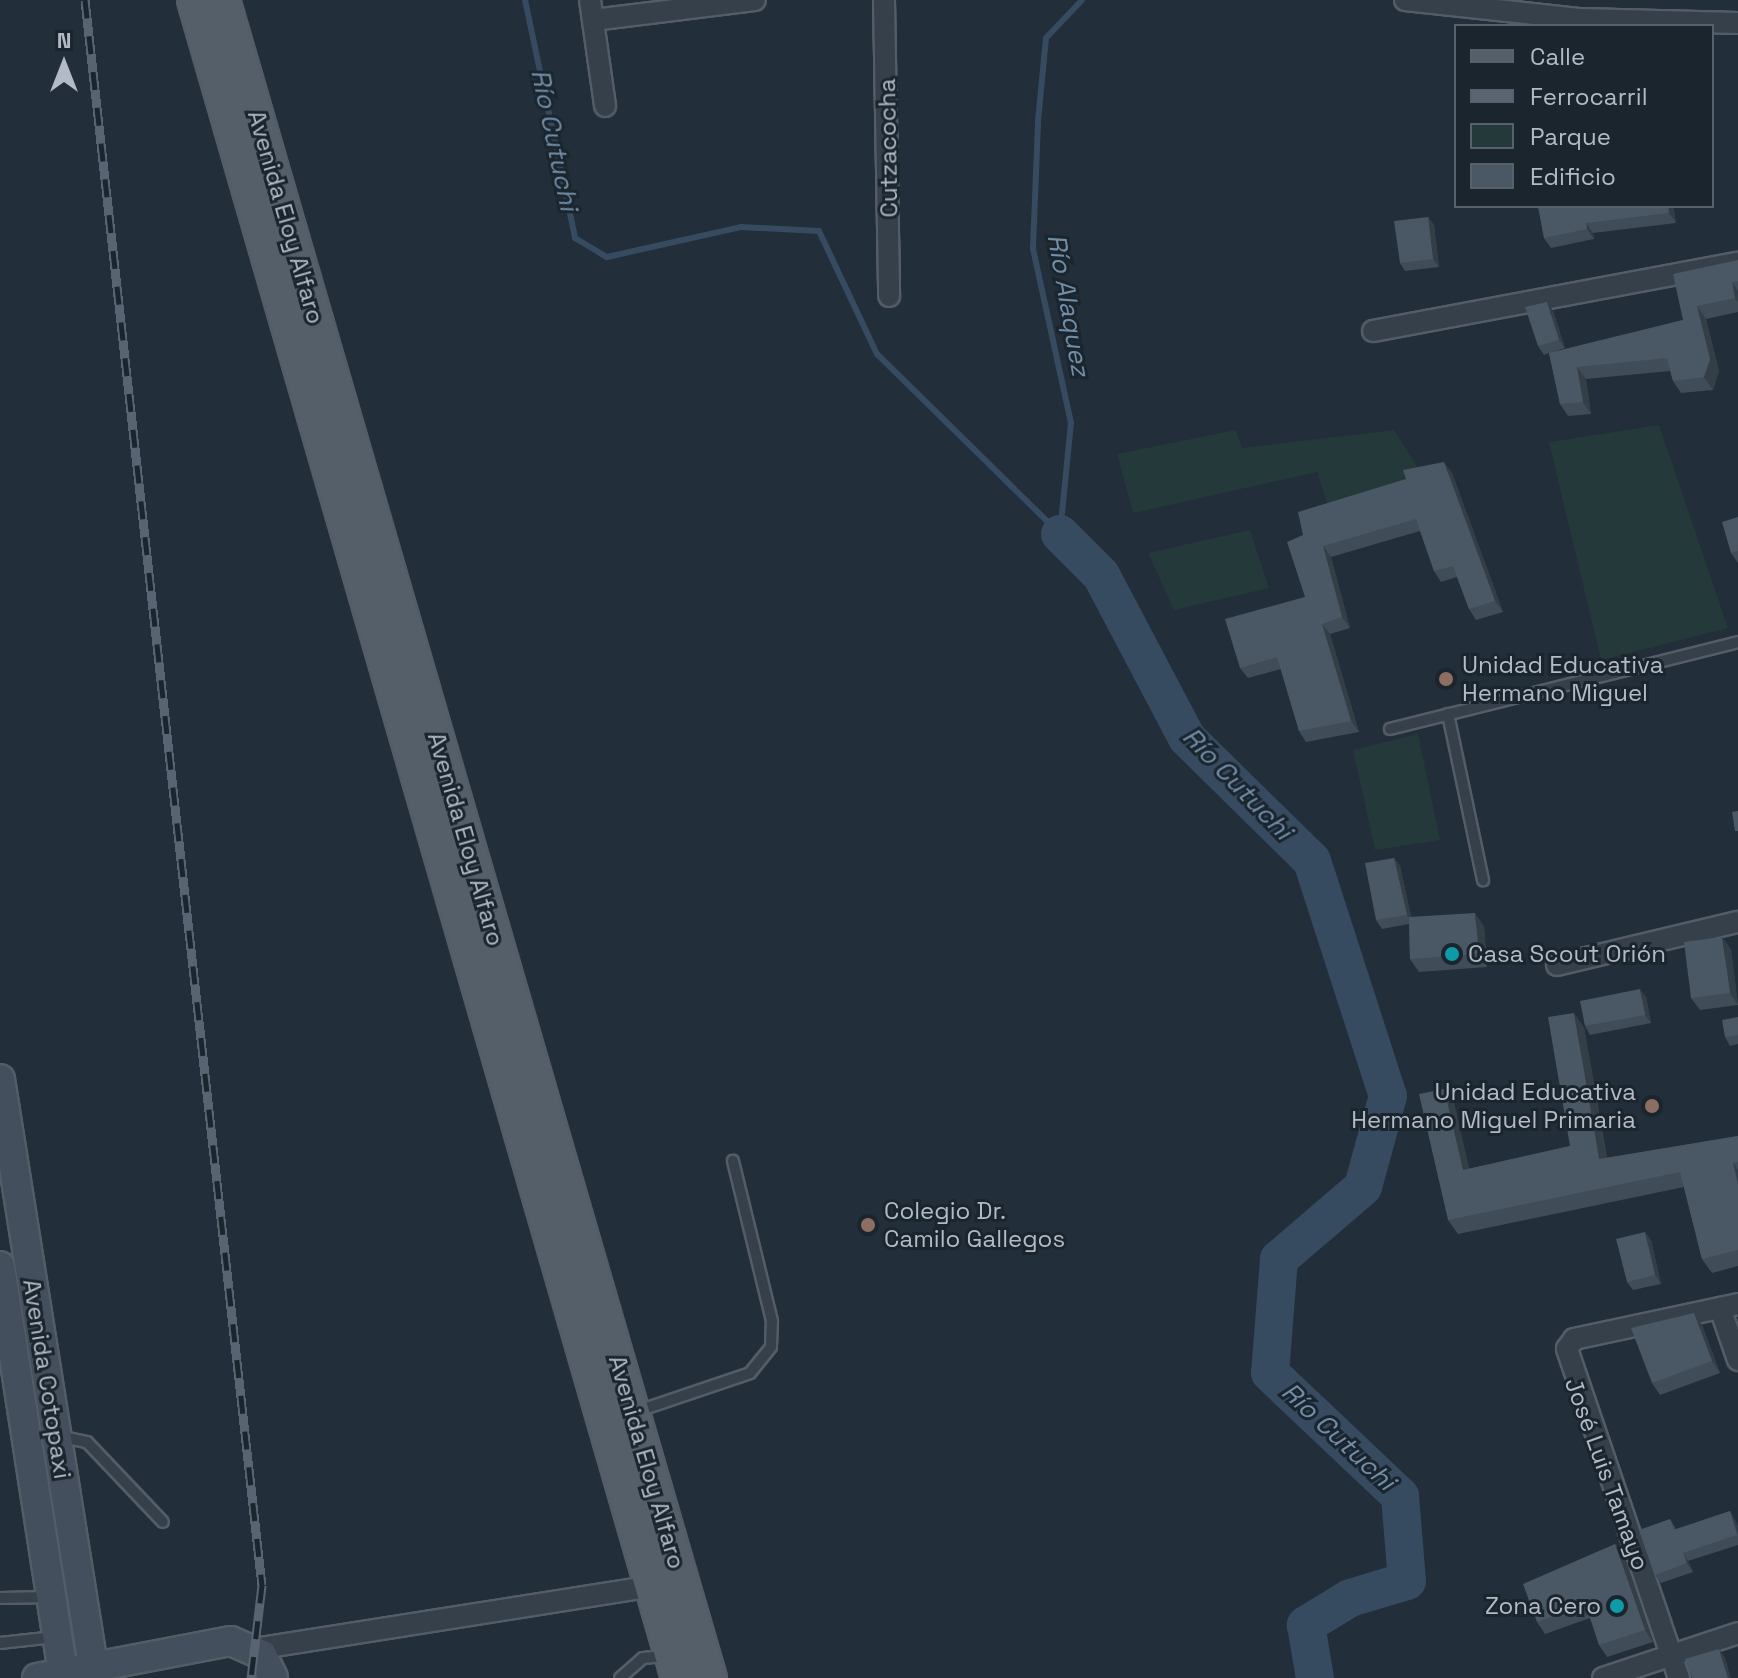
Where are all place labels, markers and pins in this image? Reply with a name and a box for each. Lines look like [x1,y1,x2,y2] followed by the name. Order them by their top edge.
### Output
[1462,651,1663,707] place label: Unidad Educativa Hermano Miguel
[1437,670,1455,688] marker: Unidad Educativa Hermano Miguel
[1468,940,1666,968] place label: Casa Scout Orión
[1443,945,1461,963] marker: Casa Scout Orión
[1351,1078,1636,1134] place label: Unidad Educativa Hermano Miguel Primaria
[1643,1097,1661,1115] marker: Unidad Educativa Hermano Miguel Primaria
[884,1197,1065,1253] place label: Colegio Dr. Camilo Gallegos
[859,1216,877,1234] marker: Colegio Dr. Camilo Gallegos
[1485,1592,1601,1620] place label: Zona Cero
[1608,1597,1626,1615] marker: Zona Cero

